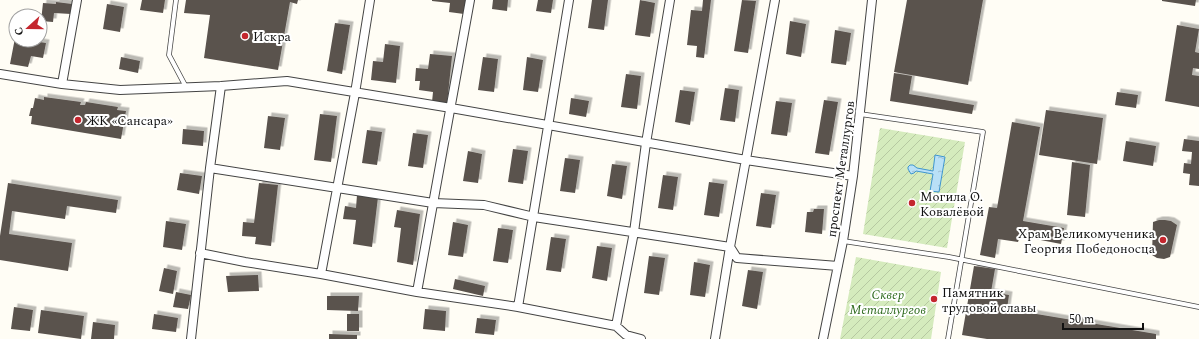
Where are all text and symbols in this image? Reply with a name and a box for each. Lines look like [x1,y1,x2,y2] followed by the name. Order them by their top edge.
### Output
[8,8,48,48] north arrow
[10,25,28,38] text: С
[253,27,292,47] place label: Искра
[240,31,250,41] marker: Искра
[822,99,861,239] street label: проспект Металлургов
[86,111,173,131] place label: ЖК «Сансара»
[73,115,83,125] marker: ЖК «Сансара»
[920,187,984,222] place label: Могила О. Ковалёвой
[907,198,917,208] marker: Могила О. Ковалёвой
[1018,224,1156,259] place label: Храм Великомученика Георгия Победоносца
[1158,235,1168,245] marker: Храм Великомученика Георгия Победоносца
[942,283,1036,318] place label: Памятник трудовой славы
[850,285,926,320] park label: Сквер Металлургов
[929,294,939,304] marker: Памятник трудовой славы
[1063,305,1143,331] scale bar
[1069,310,1094,329] text: 50 m

